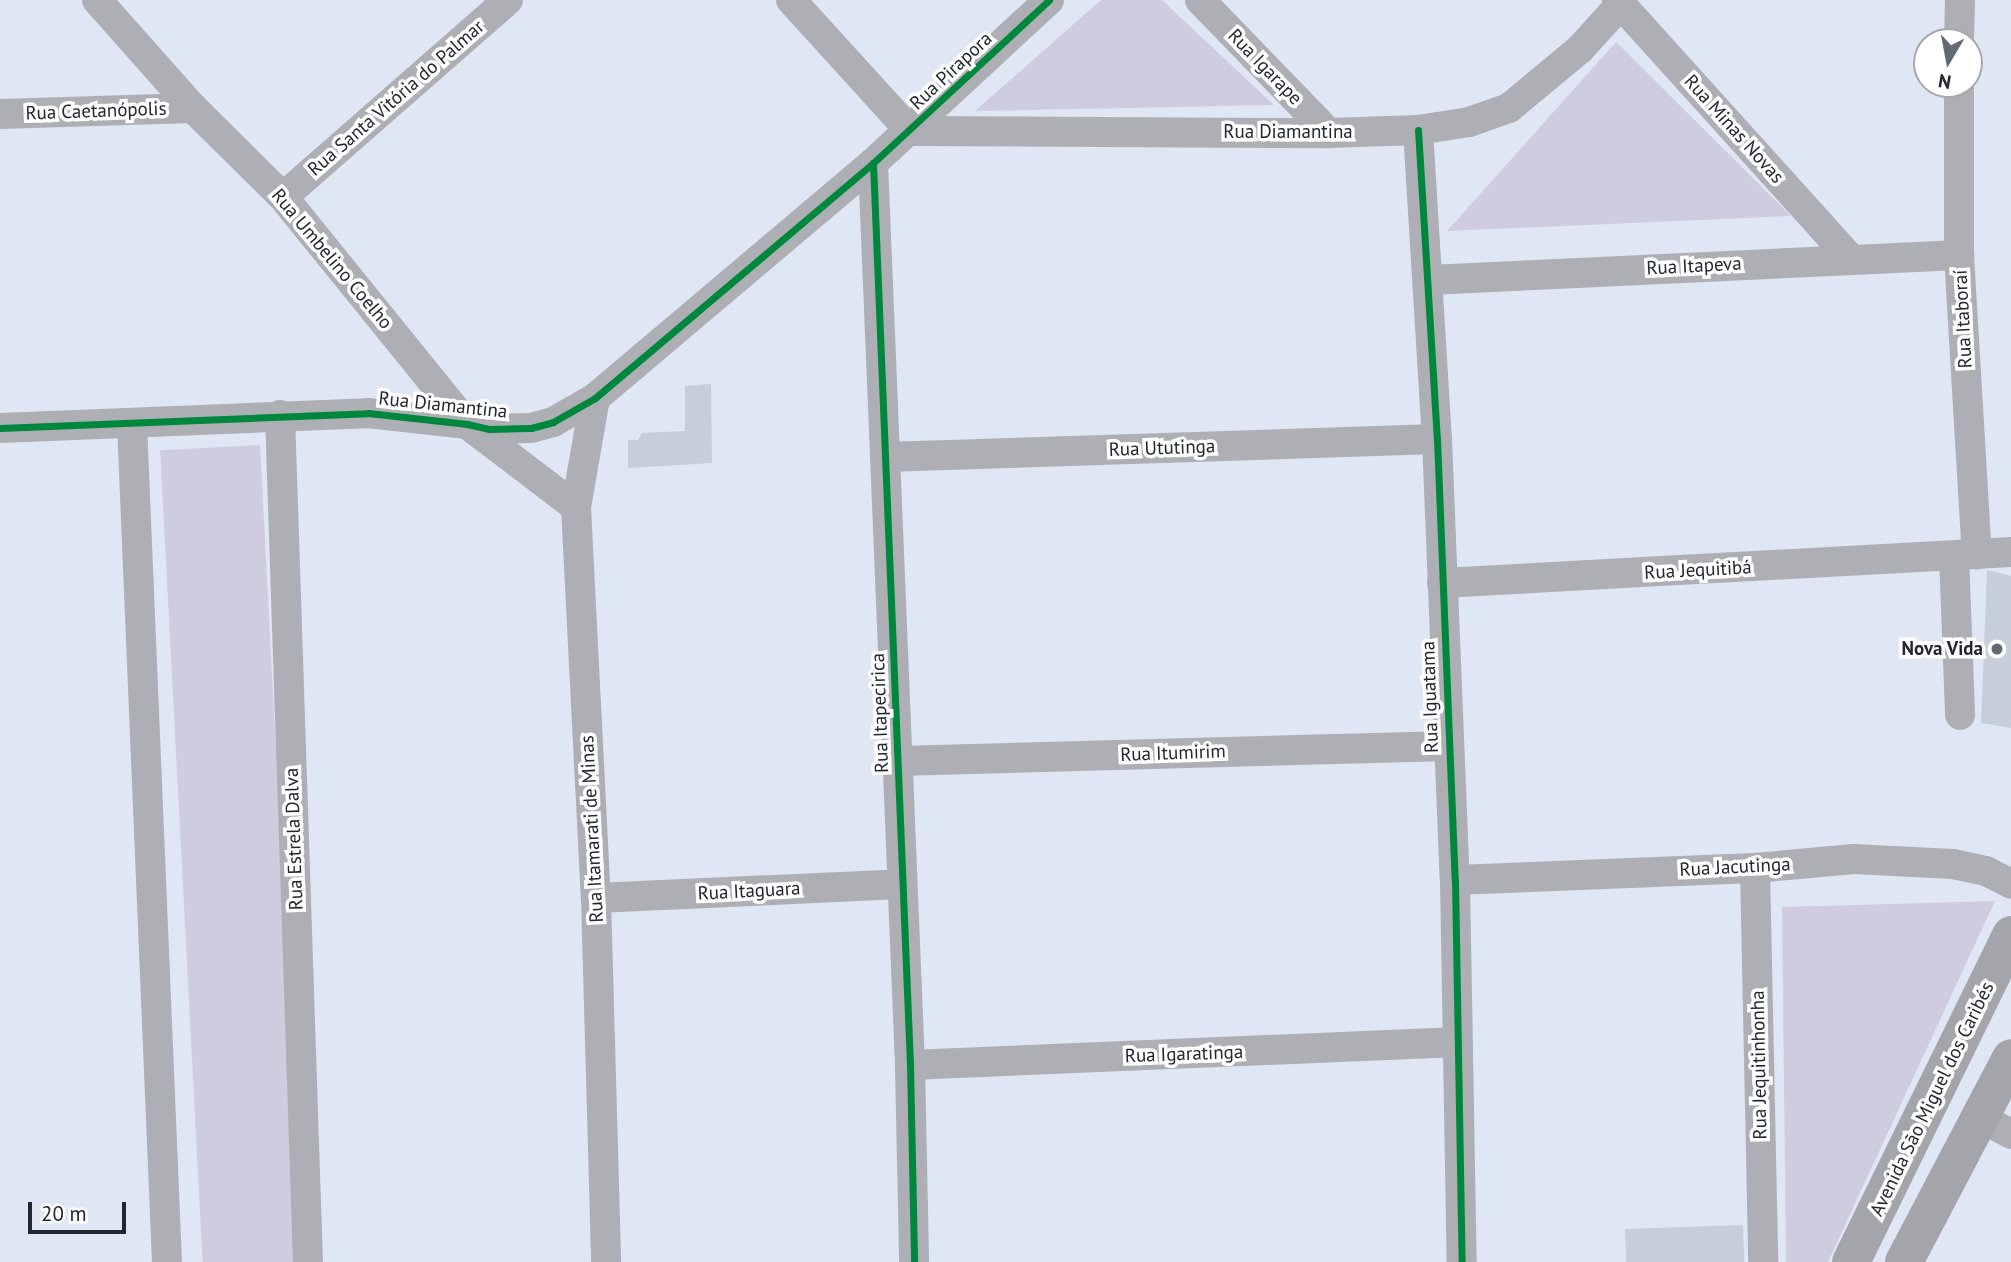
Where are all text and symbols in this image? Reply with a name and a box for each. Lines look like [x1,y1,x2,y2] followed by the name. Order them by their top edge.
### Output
[303,15,489,181] street label: Rua Santa Vitória do Palmar
[1223,24,1307,110] street label: Rua Igarape
[905,27,997,115] street label: Rua Pirapora
[1913,28,1983,98] north arrow
[1936,69,1953,95] text: N
[1679,70,1789,188] street label: Rua Minas Novas
[25,97,167,125] street label: Rua Caetanópolis
[1223,121,1353,143] street label: Rua Diamantina
[267,184,397,334] street label: Rua Umbelino Coelho
[1646,252,1742,280] street label: Rua Itapeva
[1949,269,1977,369] street label: Rua Itaboraí
[377,387,509,423] street label: Rua Diamantina
[1108,435,1216,461] street label: Rua Ututinga
[1644,556,1752,584] street label: Rua Jequitibá
[1901,638,1983,660] place label: Nova Vida
[1417,641,1443,753] street label: Rua Iguatama
[1989,641,2005,657] marker: Nova Vida
[867,653,893,773] street label: Rua Itapecirica
[576,735,608,923] street label: Rua Itamarati de Minas
[1120,740,1226,766] street label: Rua Itumirim
[280,767,308,911] street label: Rua Estrela Dalva
[1679,853,1791,881] street label: Rua Jacutinga
[697,877,801,905] street label: Rua Itaguara
[1865,978,1999,1220] street label: Avenida São Miguel dos Caribés
[1746,990,1772,1140] street label: Rua Jequitinhonha
[1124,1041,1244,1067] street label: Rua Igaratinga
[32,1188,130,1232] scale bar
[41,1200,87,1227] text: 20 m

